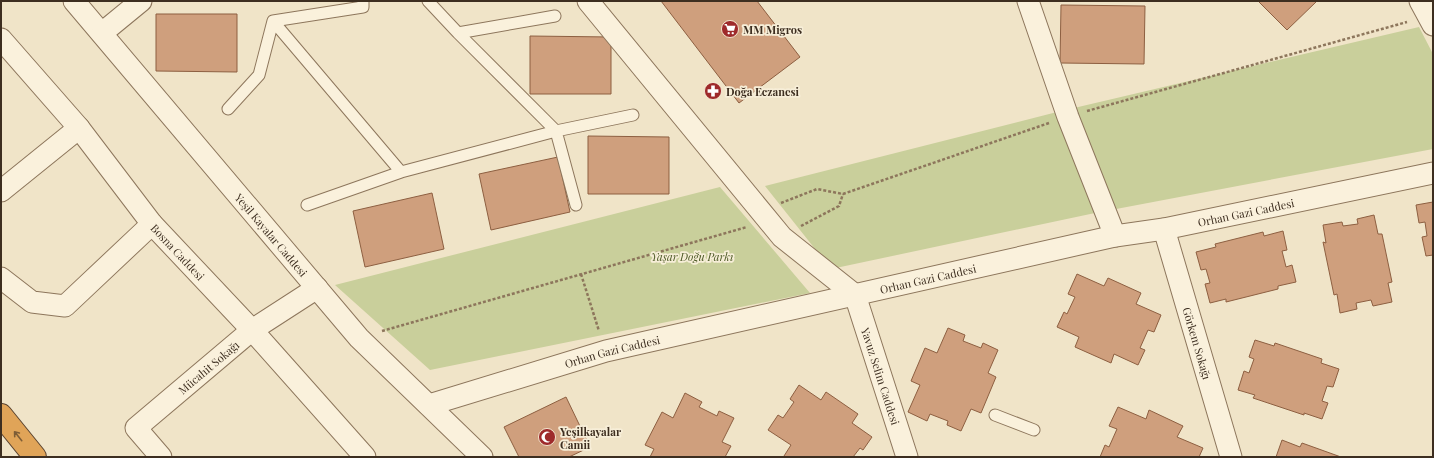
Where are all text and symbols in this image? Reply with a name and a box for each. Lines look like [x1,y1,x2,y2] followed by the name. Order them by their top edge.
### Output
[720,19,740,39] supermarket icon: MM Migros
[743,22,802,37] place label: MM Migros
[703,81,723,101] pharmacy icon: Doğa Eczanesi
[726,84,800,99] place label: Doğa Eczanesi
[231,189,311,279] street label: Yeşil Kayalar Caddesi
[1196,195,1295,229] street label: Orhan Gazi Caddesi
[148,220,208,283] street label: Bosna Caddesi
[651,249,733,264] park label: Yaşar Doğu Parkı
[878,260,977,296] street label: Orhan Gazi Caddesi
[1180,305,1215,381] street label: Görkem Sokağı
[858,325,904,427] street label: Yavuz Selim Caddesi
[563,332,661,371] street label: Orhan Gazi Caddesi
[175,337,242,397] street label: Mücahit Sokağı
[559,424,622,452] place label: Yeşilkayalar Camii
[537,427,557,447] mosque icon: Yeşilkayalar Camii
[14,430,22,441] one-way arrow

